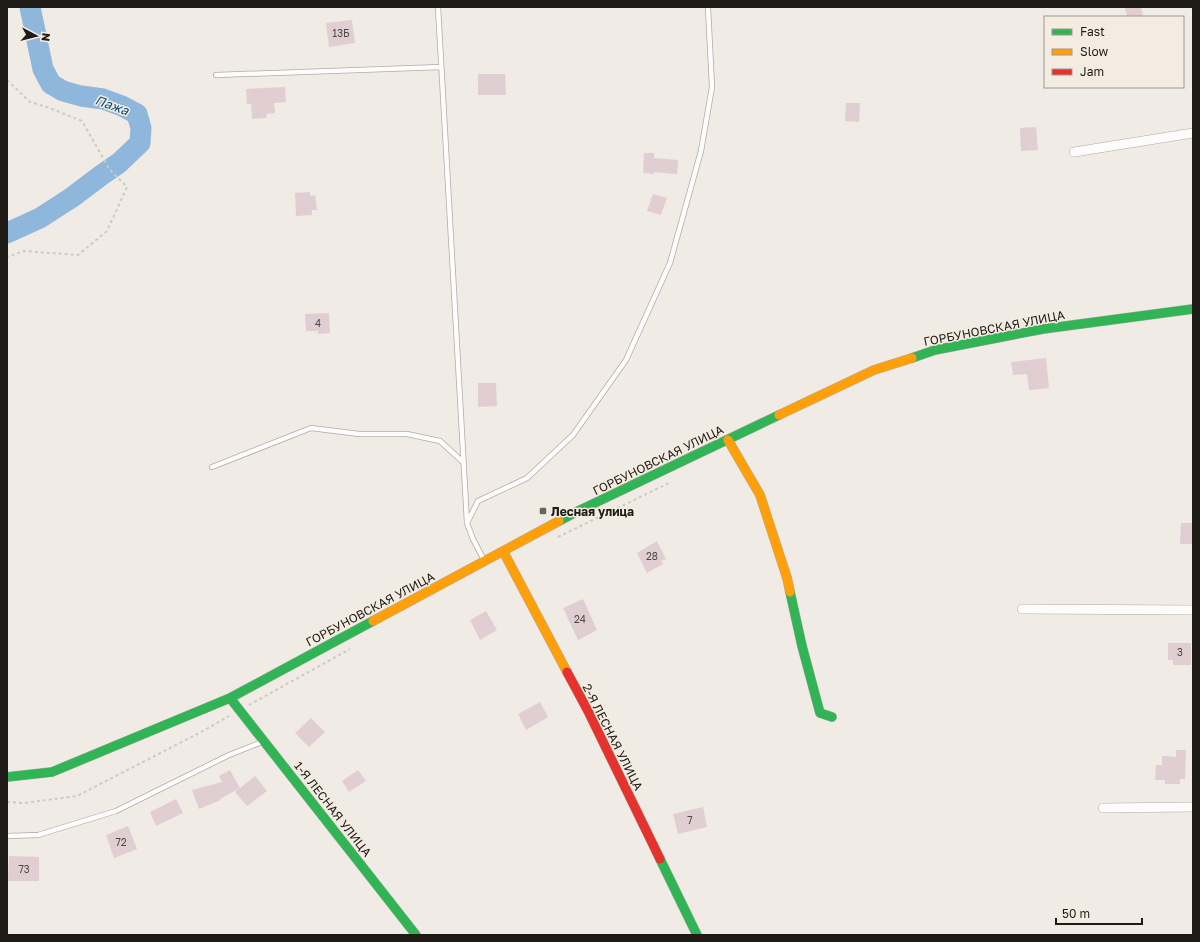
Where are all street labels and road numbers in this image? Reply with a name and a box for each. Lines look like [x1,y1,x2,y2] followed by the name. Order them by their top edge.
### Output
[922,307,1066,349] street label: ГОРБУНОВСКАЯ УЛИЦА
[590,422,726,498] street label: ГОРБУНОВСКАЯ УЛИЦА
[303,569,437,649] street label: ГОРБУНОВСКАЯ УЛИЦА
[580,681,646,793] street label: 2-Я ЛЕСНАЯ УЛИЦА
[291,758,375,860] street label: 1-Я ЛЕСНАЯ УЛИЦА

